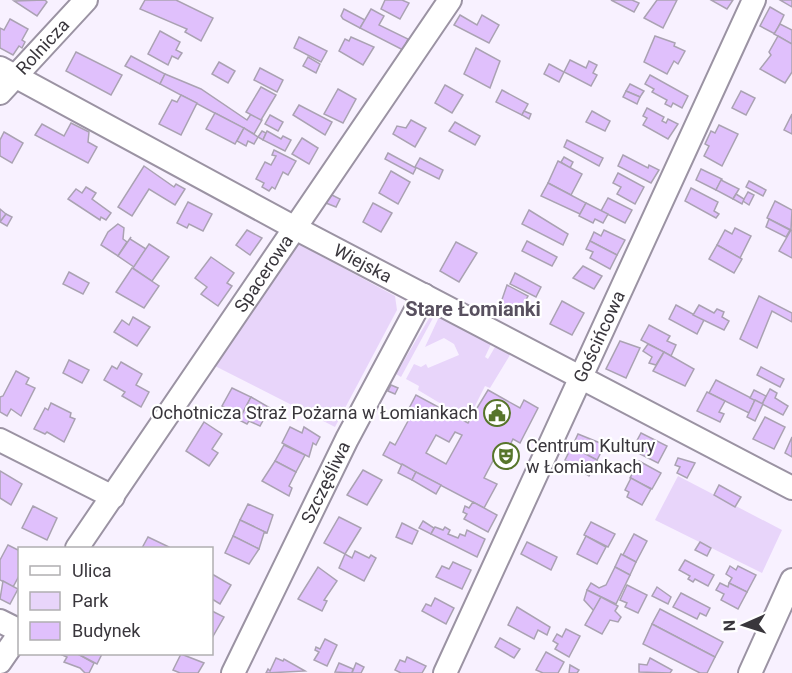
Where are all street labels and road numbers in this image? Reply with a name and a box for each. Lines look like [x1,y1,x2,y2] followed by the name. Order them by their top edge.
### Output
[12,14,73,79] street label: Rolnicza
[230,231,297,316] street label: Spacerowa
[330,239,395,287] street label: Wiejska
[569,287,629,386] street label: Gościńcowa
[297,438,354,527] street label: Szczęśliwa

